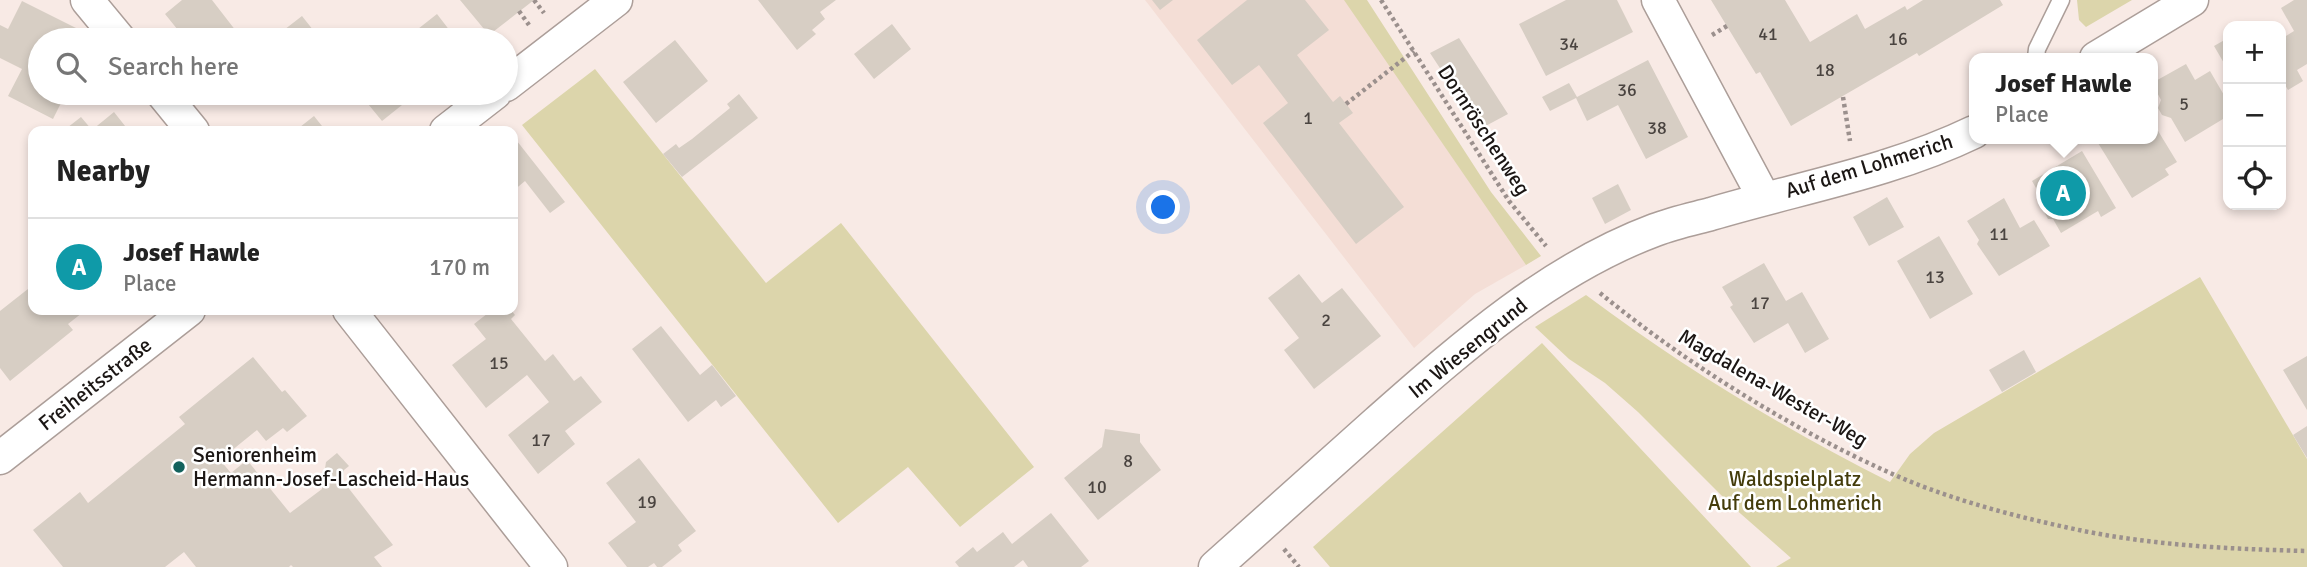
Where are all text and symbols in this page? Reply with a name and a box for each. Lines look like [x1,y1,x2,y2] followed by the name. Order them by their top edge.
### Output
[2223,21,2286,210] map controls
[2223,21,2286,84] button: +
[1758,23,1778,45] house number: 41
[28,28,518,105] search box
[1888,28,1908,50] house number: 16
[1559,33,1579,55] house number: 34
[52,48,90,86] icon: search
[108,51,239,83] text: Search here
[1969,53,2158,144] popup
[1815,59,1835,81] house number: 18
[1432,60,1536,200] street label: Dornröschenweg
[1995,68,2132,100] text: Josef Hawle
[1617,79,1637,101] house number: 36
[2223,84,2286,147] button: −
[2179,93,2189,115] house number: 5
[1995,100,2049,129] text: Place
[1303,107,1313,129] house number: 1
[1647,117,1667,139] house number: 38
[1782,128,1956,204] street label: Auf dem Lohmerich
[2223,147,2286,210] button: locate
[56,153,150,190] text: Nearby
[2040,167,2086,219] pin: A
[1146,190,1180,224] your location
[1989,223,2009,245] house number: 11
[123,237,260,269] text: Josef Hawle
[72,253,86,282] text: A
[429,253,490,282] text: 170 m
[1925,266,1945,288] house number: 13
[123,269,177,298] text: Place
[1403,292,1533,404] street label: Im Wiesengrund
[1750,292,1770,314] house number: 17
[1321,309,1331,331] house number: 2
[1674,323,1872,453] street label: Magdalena-Wester-Weg
[33,332,157,436] street label: Freiheitsstraße
[489,352,509,374] house number: 15
[531,429,551,451] house number: 17
[193,442,469,492] place label: Seniorenheim Hermann-Josef-Lascheid-Haus
[1123,450,1133,472] house number: 8
[171,459,187,475] marker: Seniorenheim Hermann-Josef-Lascheid-Haus
[1708,466,1882,516] park label: Waldspielplatz Auf dem Lohmerich
[1087,476,1107,498] house number: 10
[637,491,657,513] house number: 19

